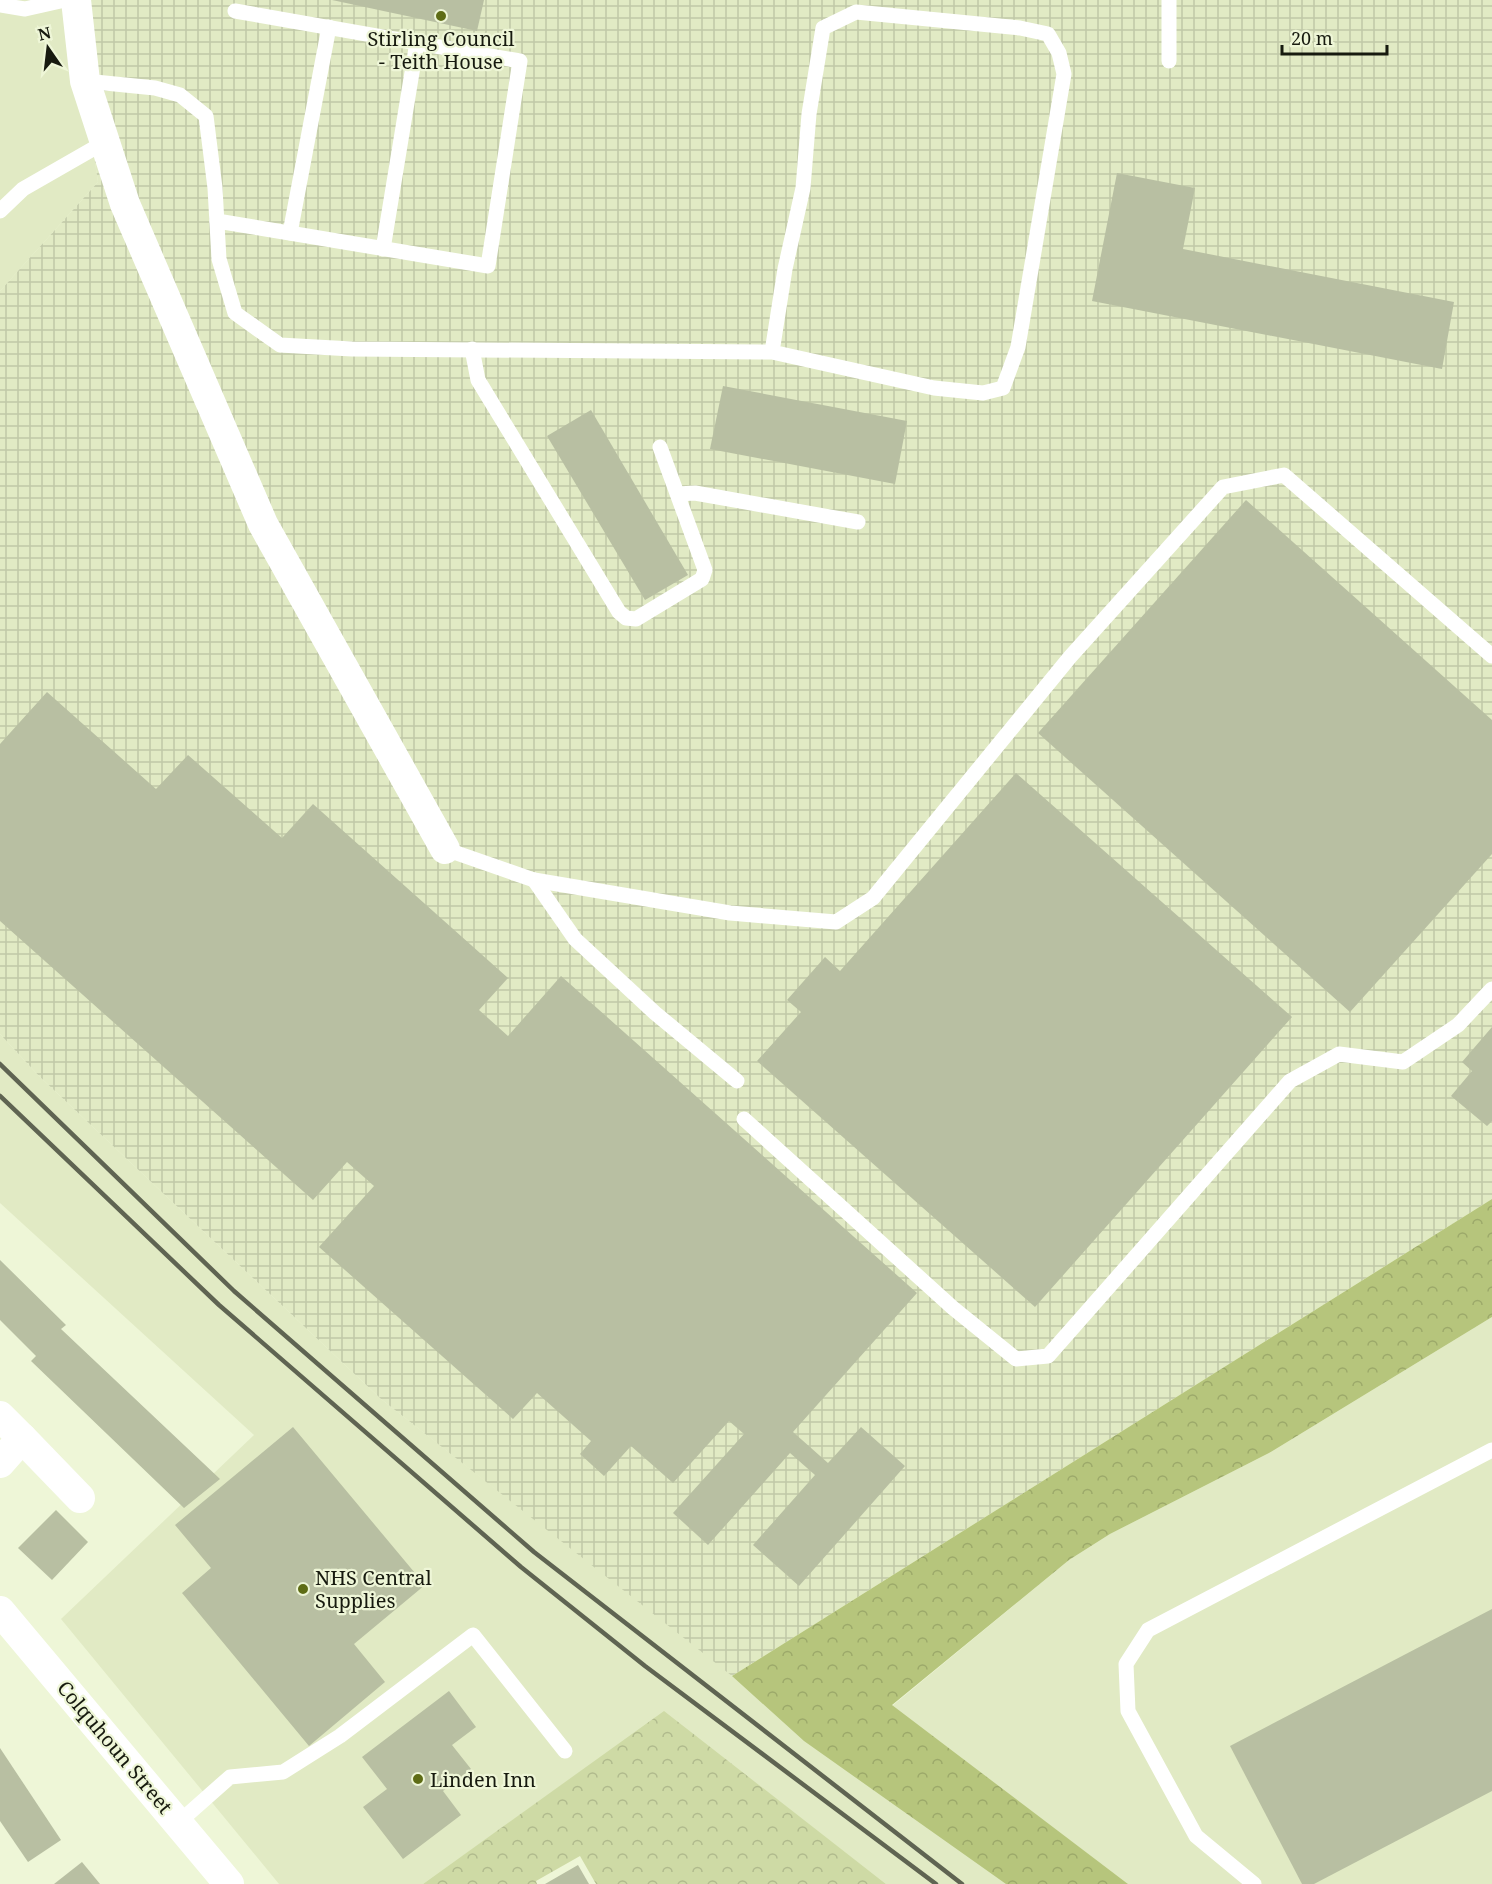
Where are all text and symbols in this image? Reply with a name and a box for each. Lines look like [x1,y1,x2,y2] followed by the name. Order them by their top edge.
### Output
[434,9,448,23] marker: Stirling Council - Teith House
[18,18,78,78] north arrow
[1282,18,1387,56] scale bar
[36,21,54,46] text: N
[367,25,515,75] place label: Stirling Council - Teith House
[1291,26,1333,50] text: 20 m
[315,1564,432,1614] place label: NHS Central Supplies
[296,1582,310,1596] marker: NHS Central Supplies
[51,1675,179,1819] street label: Colquhoun Street
[430,1766,536,1793] place label: Linden Inn
[411,1772,425,1786] marker: Linden Inn

